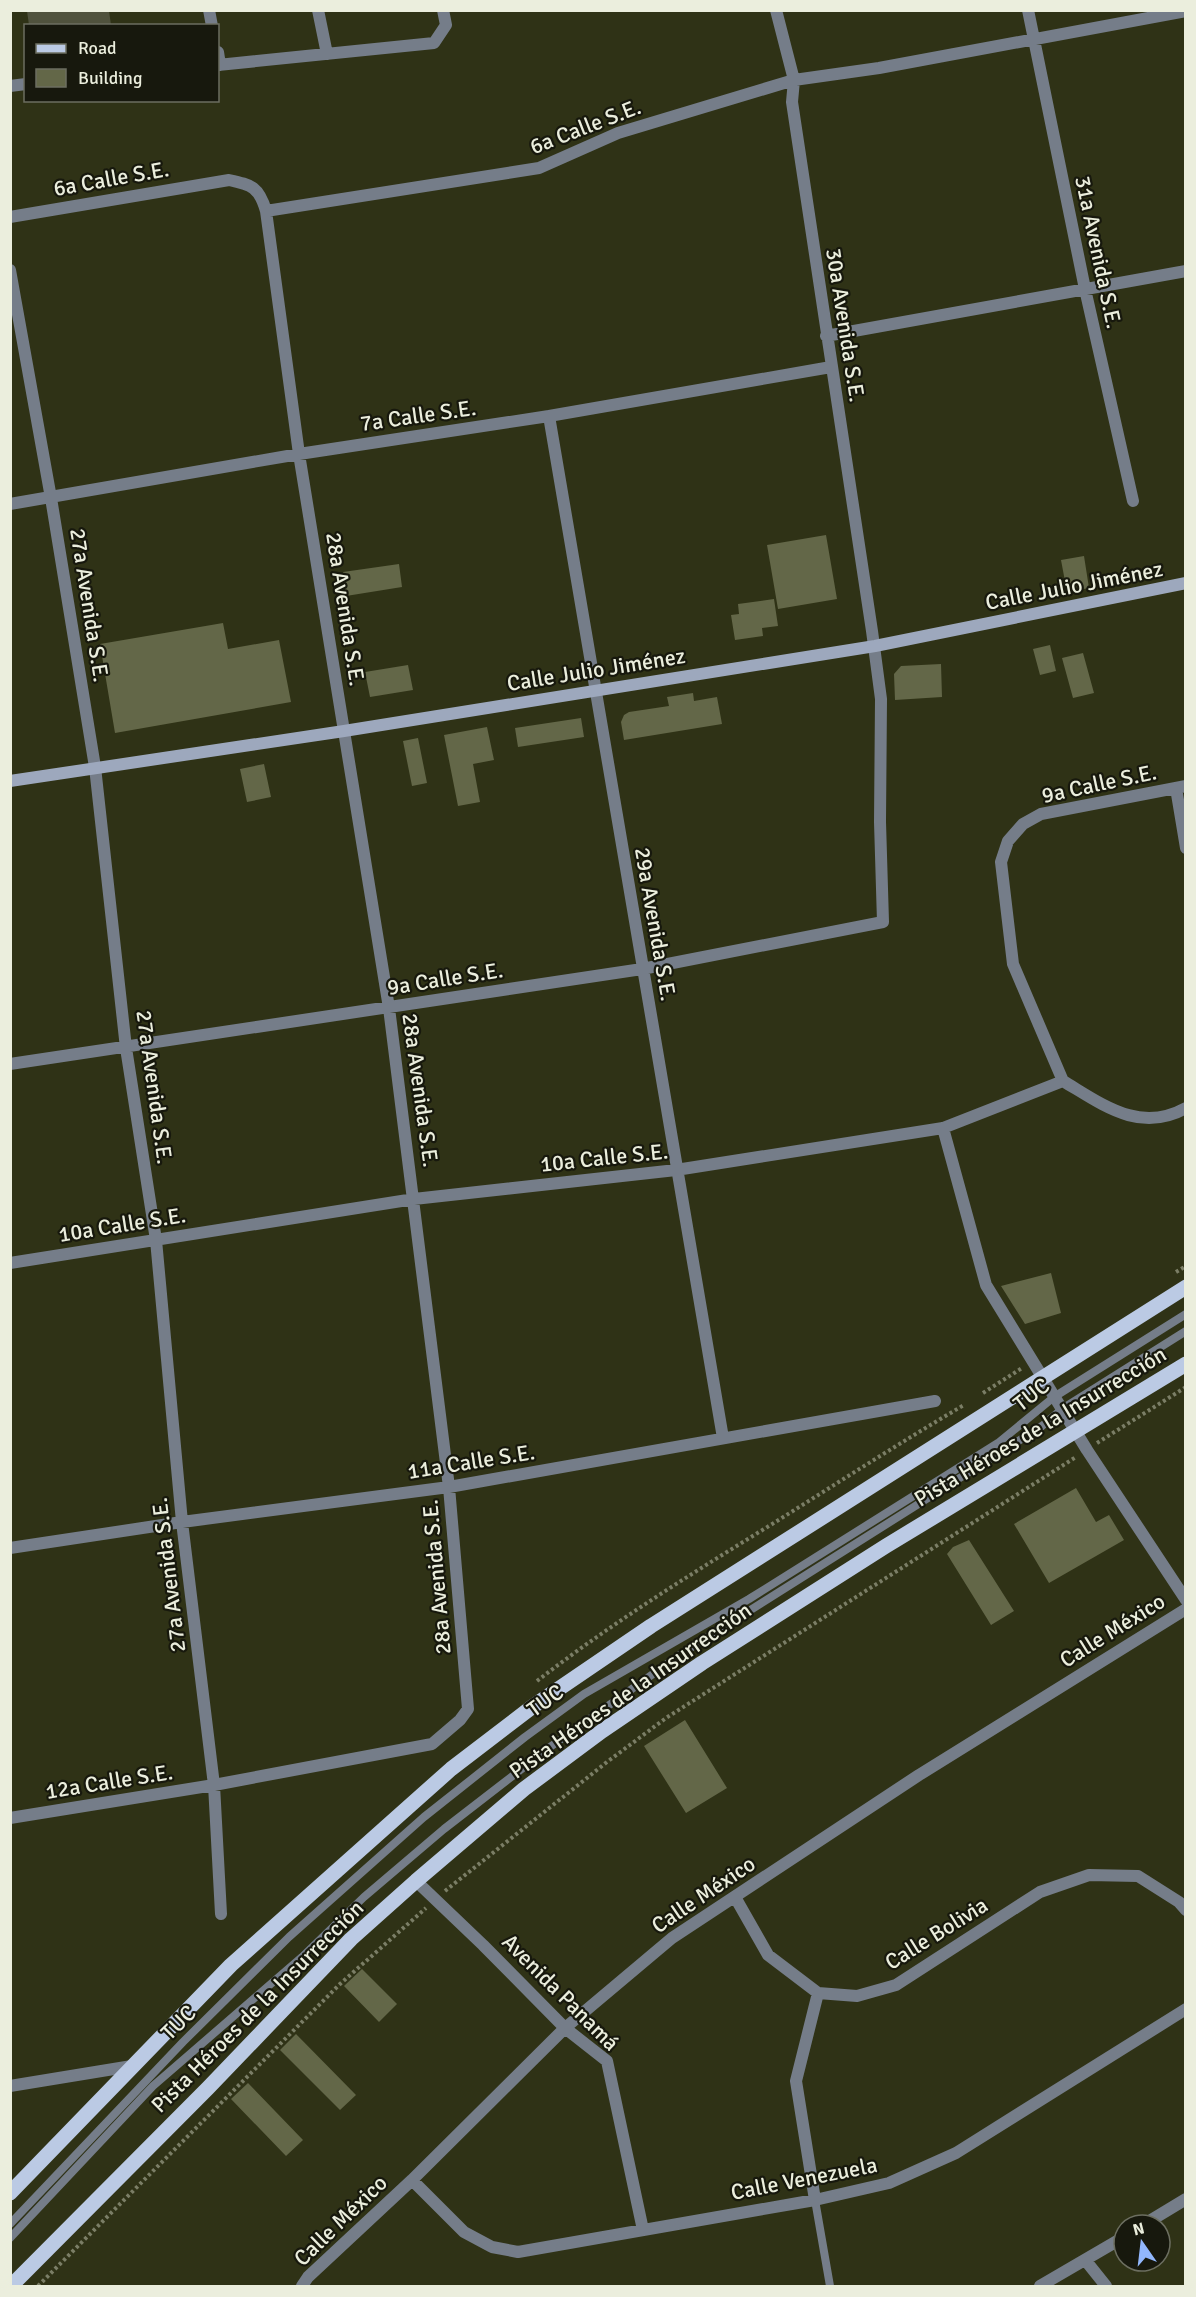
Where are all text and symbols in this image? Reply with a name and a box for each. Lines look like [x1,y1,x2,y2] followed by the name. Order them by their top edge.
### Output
[24,24,219,102] legend
[78,37,117,59] text: Road
[78,67,142,89] text: Building
[526,93,645,160] street label: 6a Calle S.E.
[51,155,171,202] street label: 6a Calle S.E.
[1069,173,1128,331] street label: 31a Avenida S.E.
[820,246,871,404] street label: 30a Avenida S.E.
[358,394,478,437] street label: 7a Calle S.E.
[64,526,115,684] street label: 27a Avenida S.E.
[320,530,371,688] street label: 28a Avenida S.E.
[983,555,1165,616] street label: Calle Julio Jiménez
[505,642,687,697] street label: Calle Julio Jiménez
[1039,758,1159,809] street label: 9a Calle S.E.
[629,845,682,1003] street label: 29a Avenida S.E.
[385,956,505,1001] street label: 9a Calle S.E.
[130,1008,179,1166] street label: 27a Avenida S.E.
[396,1011,445,1169] street label: 28a Avenida S.E.
[539,1137,669,1178] street label: 10a Calle S.E.
[56,1201,188,1248] street label: 10a Calle S.E.
[909,1340,1171,1513] street label: Pista Héroes de la Insurrección
[1008,1372,1055,1417] street label: TUC
[405,1438,537,1485] street label: 11a Calle S.E.
[146,1496,191,1654] street label: 27a Avenida S.E.
[416,1498,457,1656] street label: 28a Avenida S.E.
[1055,1587,1170,1673] street label: Calle México
[504,1596,757,1784] street label: Pista Héroes de la Insurrección
[522,1678,569,1723] street label: TUC
[43,1758,175,1805] street label: 12a Calle S.E.
[646,1850,760,1939] street label: Calle México
[880,1891,993,1976] street label: Calle Bolivia
[146,1895,369,2118] street label: Pista Héroes de la Insurrección
[496,1928,625,2057] street label: Avenida Panamá
[155,1999,202,2046] street label: TUC
[729,2151,880,2206] street label: Calle Venezuela
[288,2169,393,2271] street label: Calle México
[1112,2213,1172,2273] north arrow
[1131,2218,1146,2240] text: N

